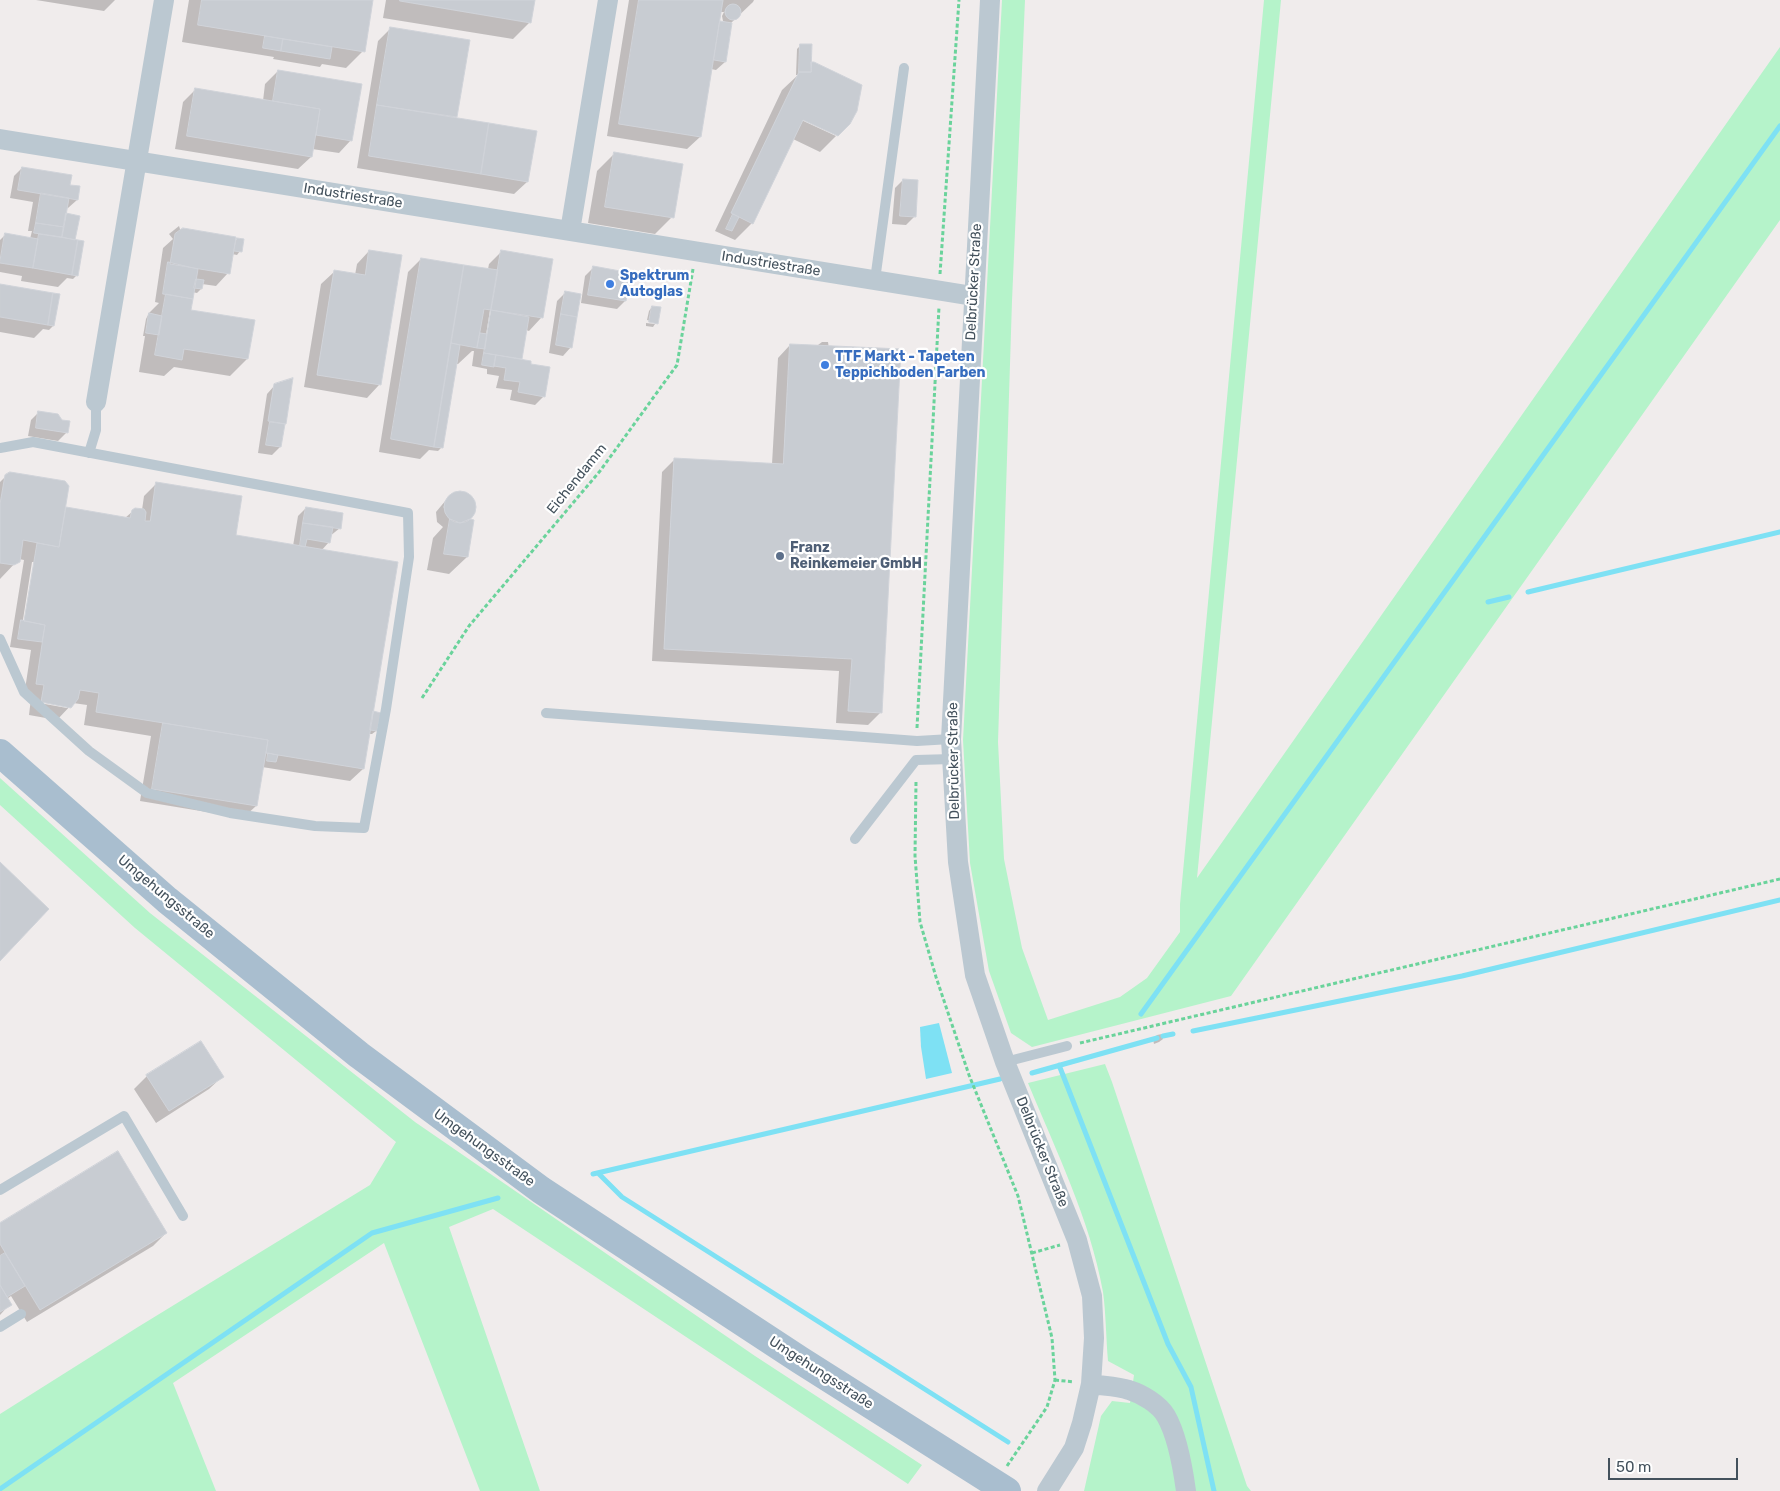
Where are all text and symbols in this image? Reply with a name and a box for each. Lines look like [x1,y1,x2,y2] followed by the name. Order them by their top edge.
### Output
[302,180,404,212] street label: Industriestraße
[963,223,985,341] street label: Delbrücker Straße
[720,248,822,280] street label: Industriestraße
[620,268,689,300] place label: Spektrum Autoglas
[604,278,616,290] marker: Spektrum Autoglas
[835,349,986,382] place label: TTF Markt - Tapeten Teppichboden Farben
[819,359,831,371] marker: TTF Markt - Tapeten Teppichboden Farben
[544,441,610,517] street label: Eichendamm
[790,540,922,572] place label: Franz Reinkemeier GmbH
[774,550,786,562] marker: Franz Reinkemeier GmbH
[945,702,963,820] street label: Delbrücker Straße
[114,852,218,942] street label: Umgehungsstraße
[1012,1094,1072,1210] street label: Delbrücker Straße
[430,1106,538,1190] street label: Umgehungsstraße
[766,1333,876,1413] street label: Umgehungsstraße
[1610,1448,1740,1480] scale bar
[1616,1458,1651,1476] text: 50 m

